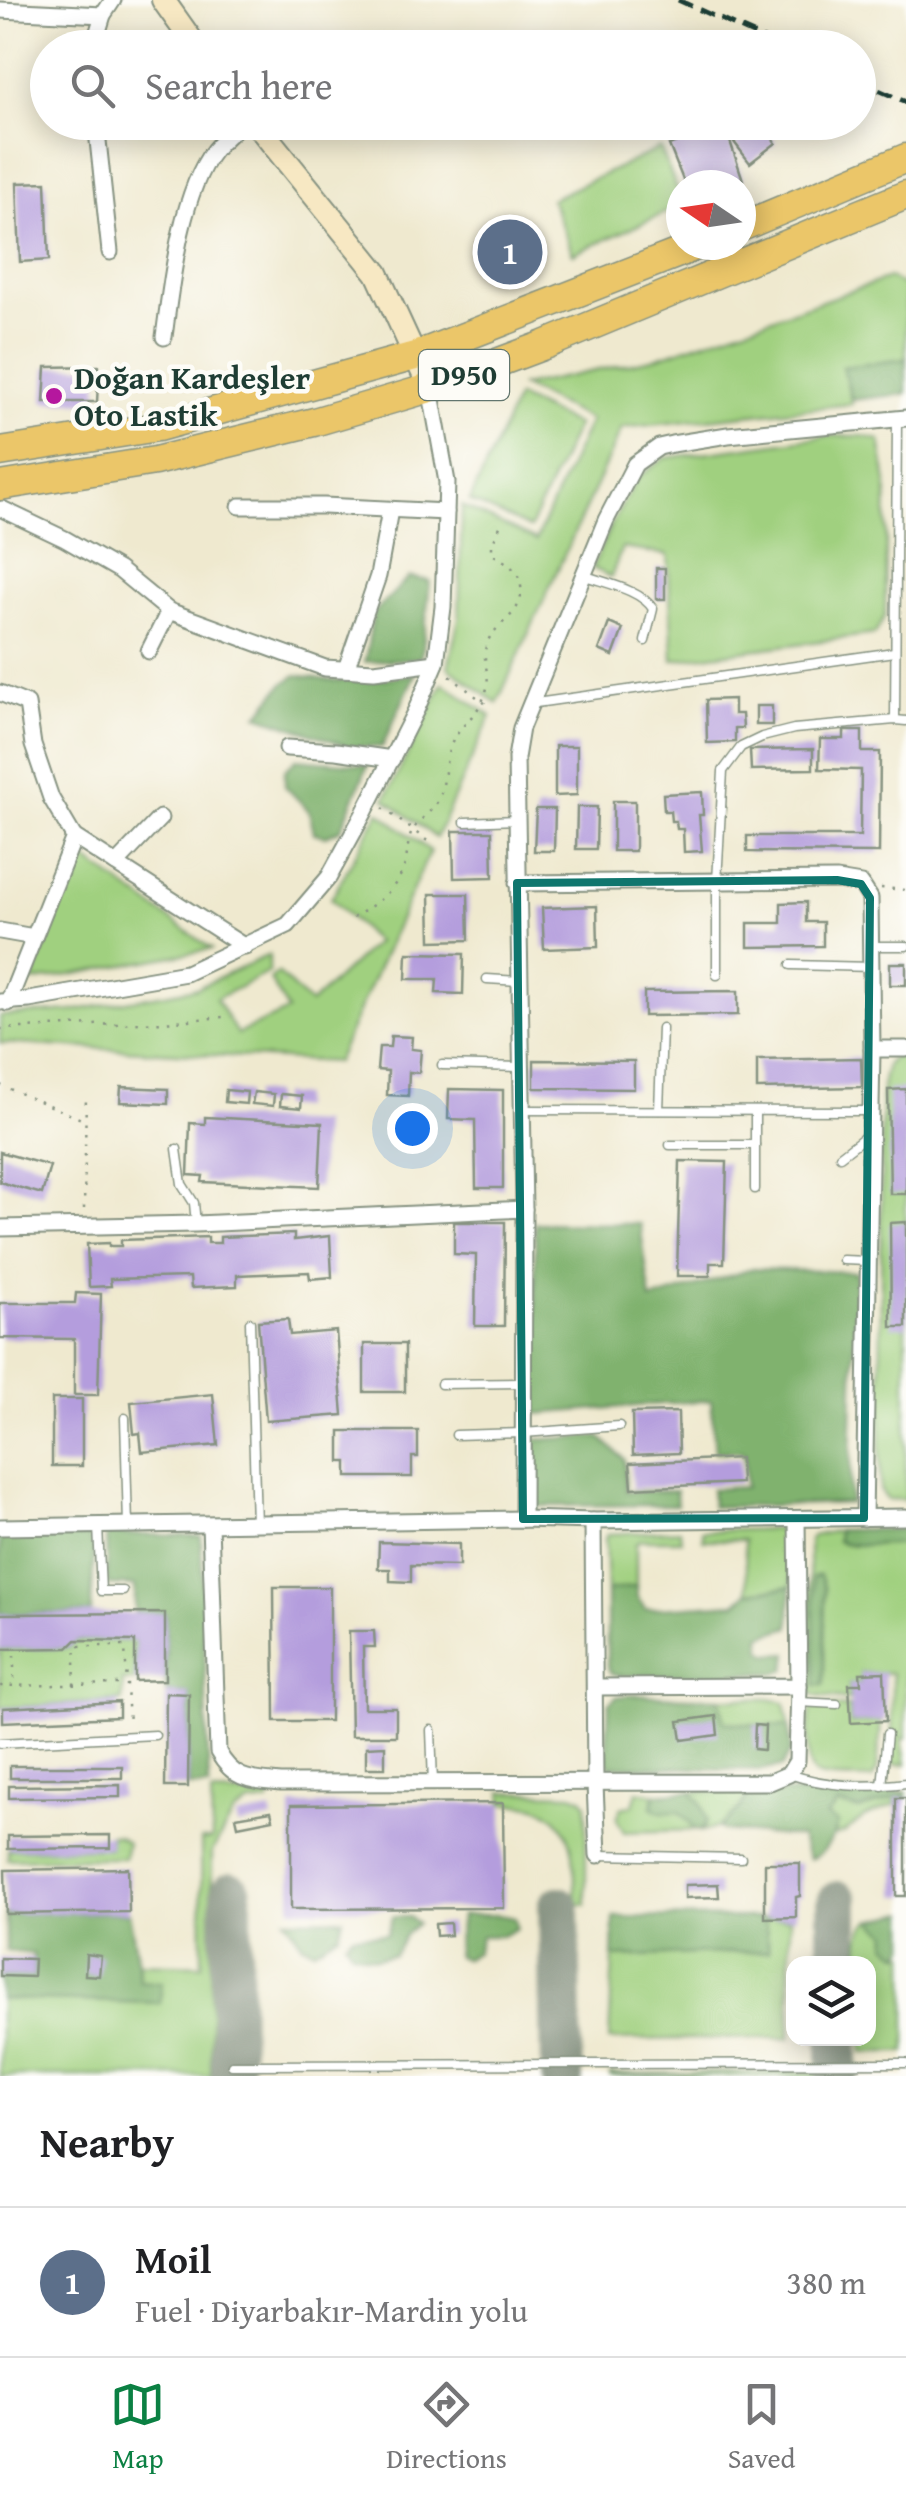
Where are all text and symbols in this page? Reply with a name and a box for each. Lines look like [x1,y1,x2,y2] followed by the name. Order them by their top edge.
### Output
[30,30,876,140] search box
[145,57,333,113] text: Search here
[65,58,120,113] icon: search
[666,170,756,260] north arrow
[478,214,542,290] pin: 1
[419,350,509,400] road number: D950
[74,354,311,438] place label: Doğan Kardeşler Oto Lastik
[43,385,65,407] marker: Doğan Kardeşler Oto Lastik
[387,1103,438,1154] your location
[786,1956,876,2046] map controls
[786,1956,876,2046] button: layers
[40,2111,174,2172] text: Nearby
[135,2231,211,2287] text: Moil
[64,2259,81,2306] text: 1
[787,2259,866,2306] text: 380 m
[135,2287,528,2334] text: Fuel · Diyarbakır-Mardin yolu
[110,2377,165,2478] tab: Map
[386,2377,507,2478] tab: Directions
[728,2377,796,2478] tab: Saved

